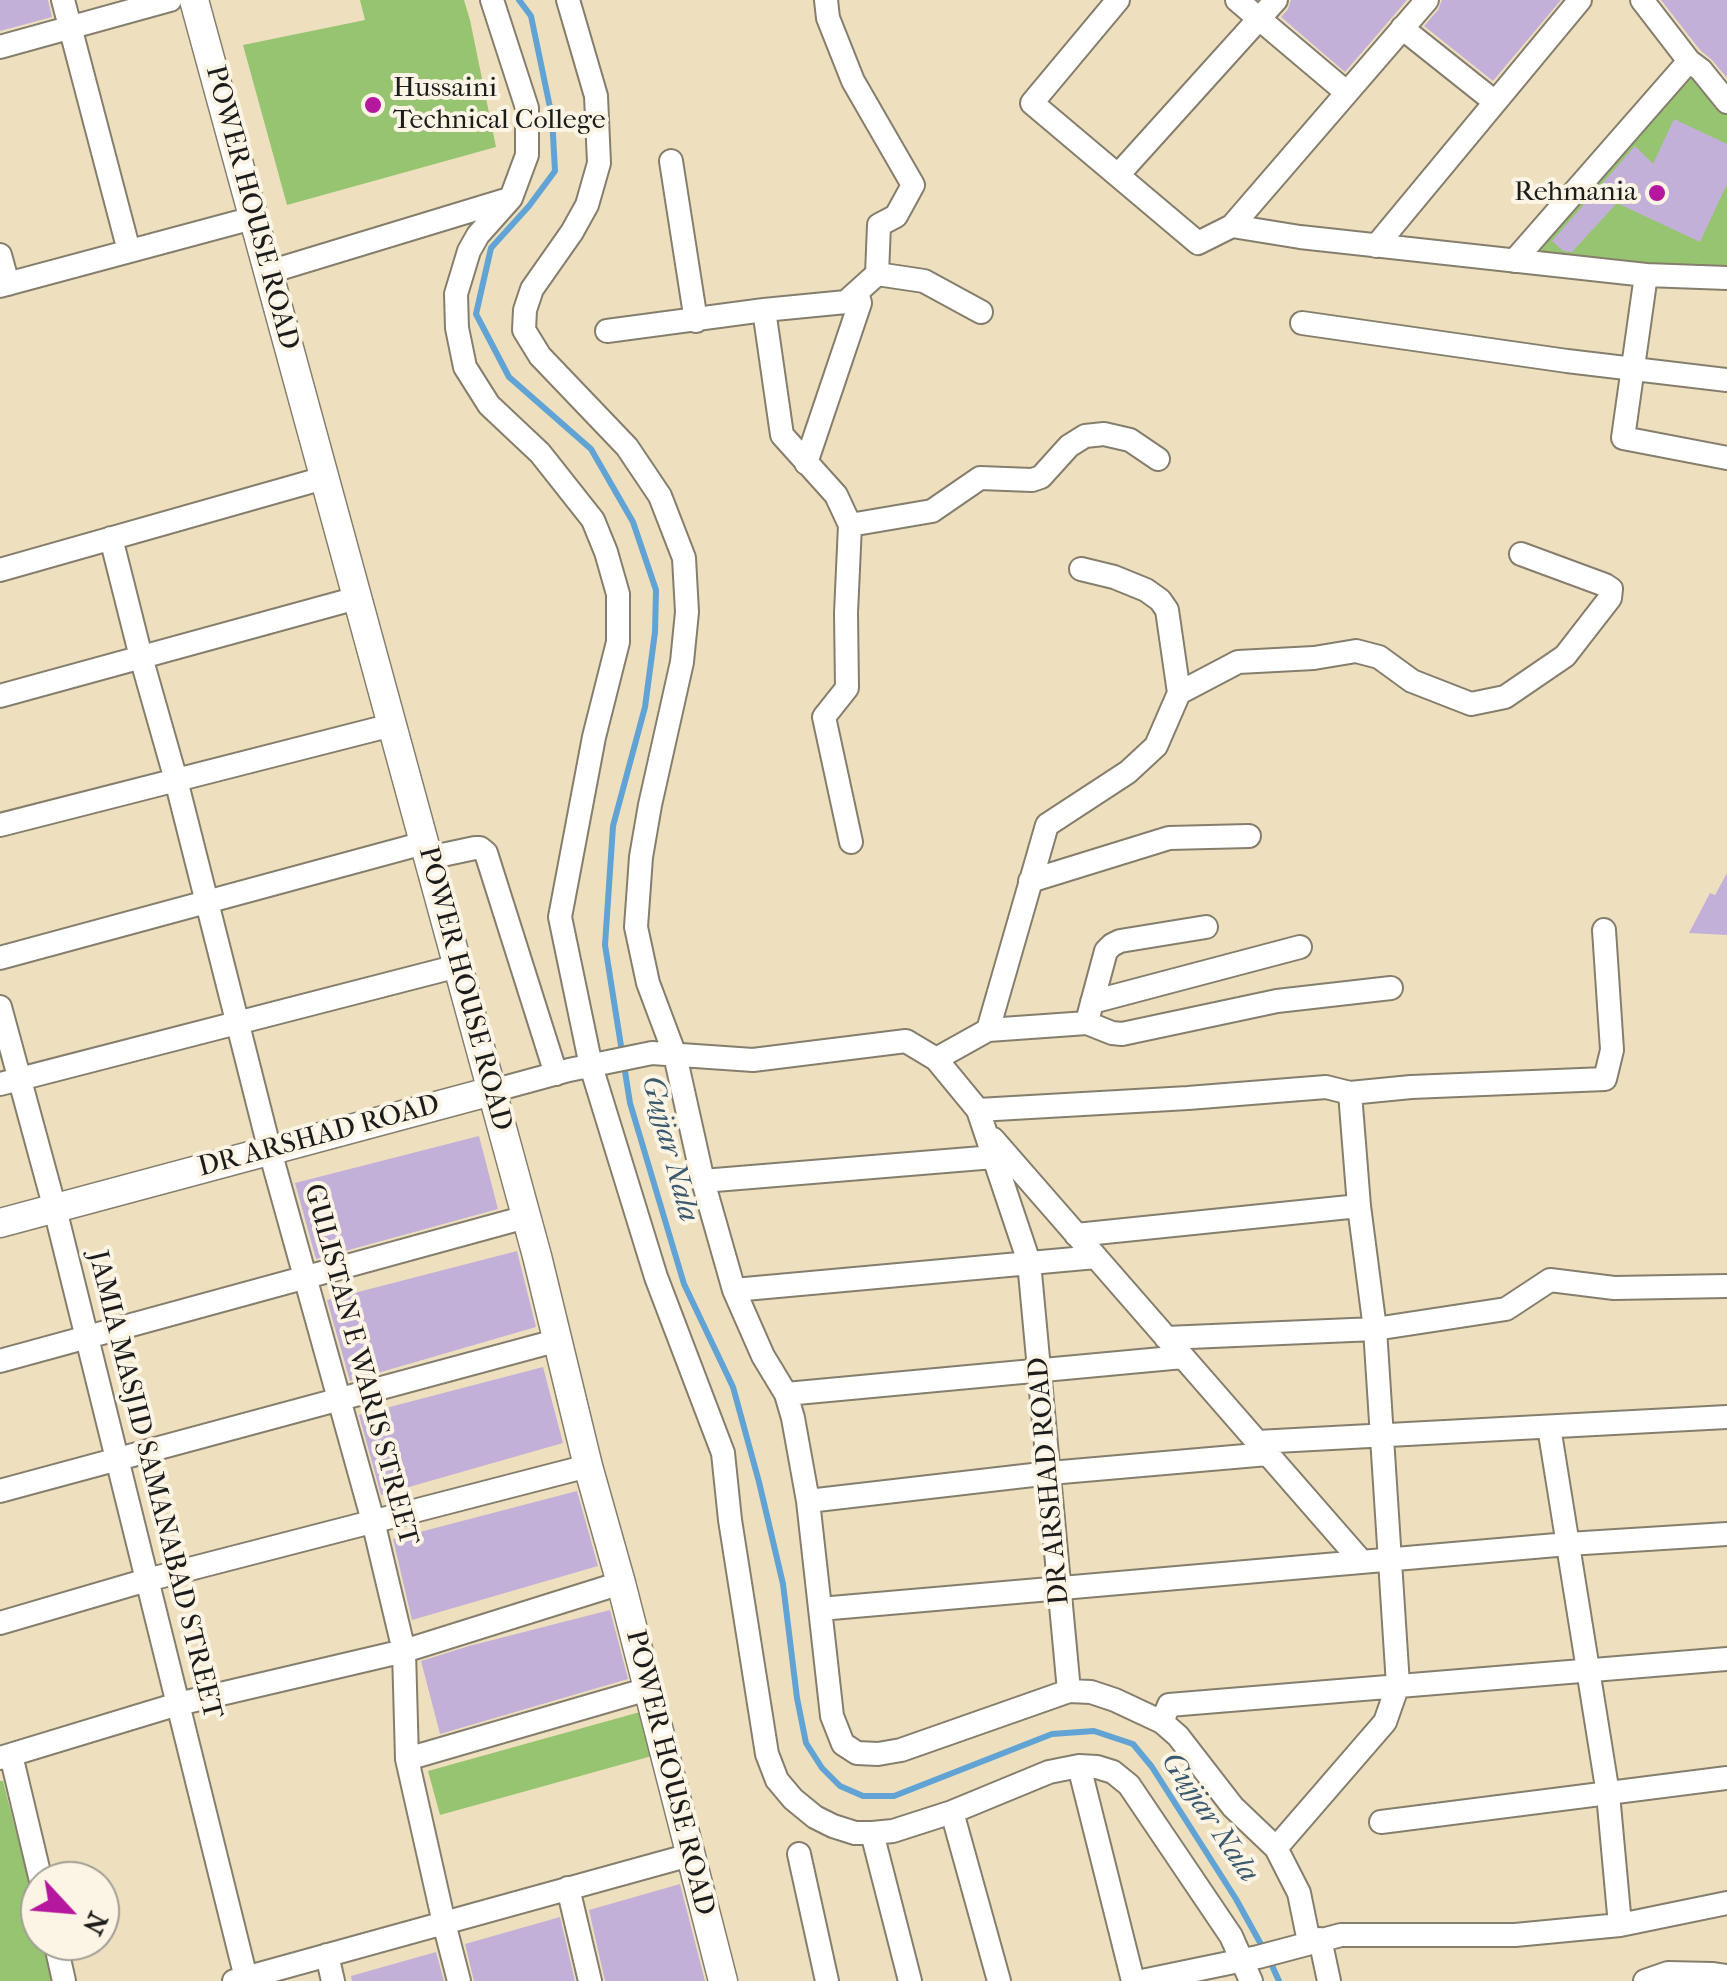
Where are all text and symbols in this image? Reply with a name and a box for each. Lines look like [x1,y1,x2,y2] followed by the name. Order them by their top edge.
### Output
[197,62,305,354] street label: POWER HOUSE ROAD
[393,72,606,138] place label: Hussaini Technical College
[362,94,384,116] marker: Hussaini Technical College
[1514,176,1637,210] place label: Rehmania
[1646,182,1668,204] marker: Rehmania
[410,843,518,1135] street label: POWER HOUSE ROAD
[632,1072,706,1226] water label: Gujjar Nala
[195,1089,443,1185] street label: DR ARSHAD ROAD
[296,1181,424,1549] street label: GULISTAN E WARIS STREET
[79,1247,229,1723] street label: JAMIA MASJID SAMANABAD STREET
[1022,1356,1078,1606] street label: DR ARSHAD ROAD
[617,1627,721,1919] street label: POWER HOUSE ROAD
[1152,1746,1266,1890] water label: Gujjar Nala
[20,1861,120,1961] north arrow
[76,1907,115,1940] text: N

